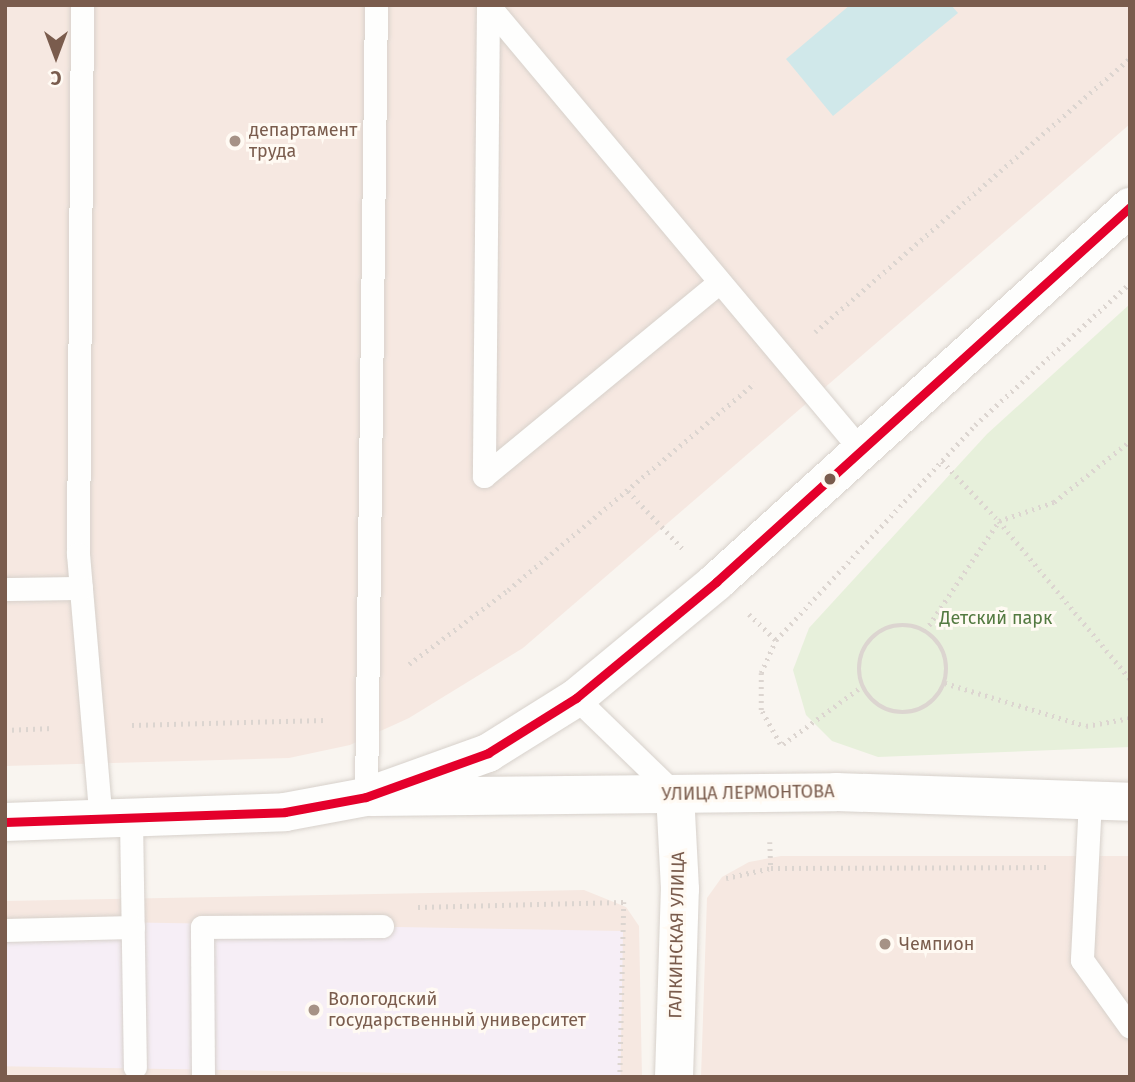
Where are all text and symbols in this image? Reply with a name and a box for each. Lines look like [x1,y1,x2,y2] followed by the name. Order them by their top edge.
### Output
[21,21,91,91] north arrow
[51,66,61,89] text: С
[249,120,357,162] place label: департамент труда
[227,133,243,149] marker: департамент труда
[823,472,837,486] unlabelled marker
[940,607,1052,629] park label: Детский парк
[661,781,835,805] street label: УЛИЦА ЛЕРМОНТОВА
[665,851,689,1019] street label: ГАЛКИНСКАЯ УЛИЦА
[899,933,975,955] place label: Чемпион
[877,936,893,952] marker: Чемпион
[328,989,586,1032] place label: Вологодский государственный университет
[306,1002,322,1018] marker: Вологодский государственный университет

